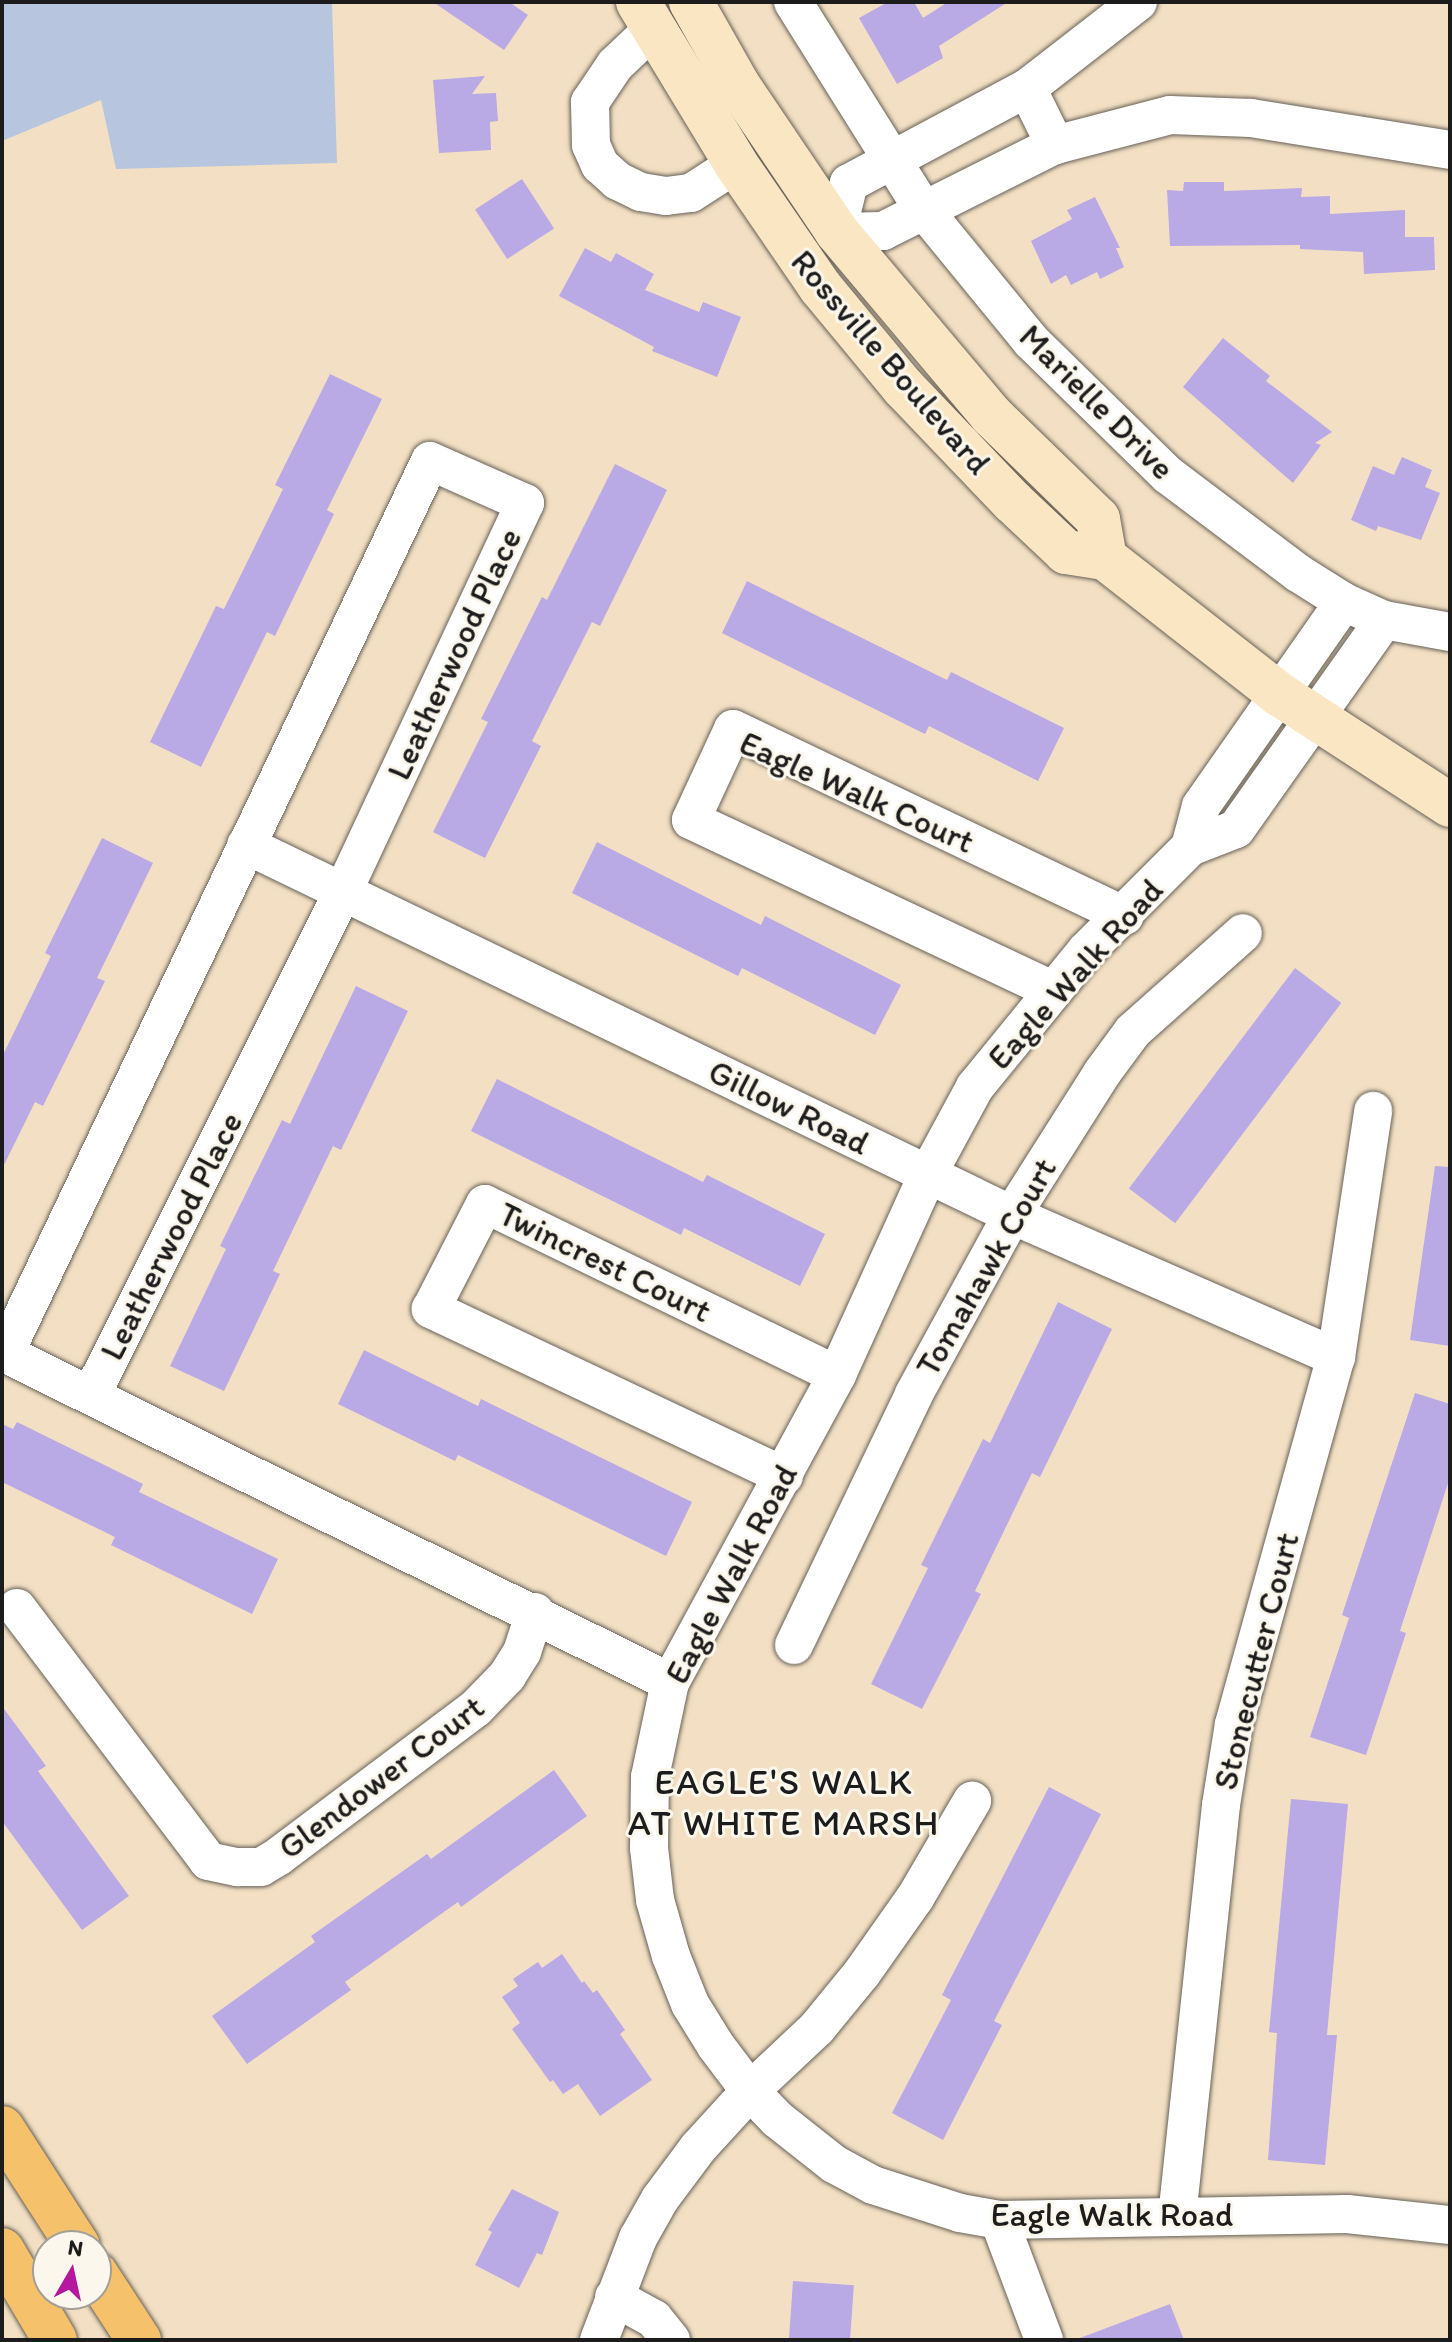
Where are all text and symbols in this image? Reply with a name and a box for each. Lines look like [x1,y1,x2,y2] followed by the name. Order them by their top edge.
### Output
[782,241,1000,483] street label: Rossville Boulevard
[1011,316,1183,488] street label: Marielle Drive
[378,522,530,786] street label: Leatherwood Place
[734,722,980,862] street label: Eagle Walk Court
[979,871,1171,1077] street label: Eagle Walk Road
[702,1051,876,1163] street label: Gillow Road
[91,1105,251,1367] street label: Leatherwood Place
[907,1150,1065,1384] street label: Tomahawk Court
[492,1193,718,1331] street label: Twincrest Court
[656,1458,806,1690] street label: Eagle Walk Road
[1204,1528,1308,1794] street label: Stonecutter Court
[270,1686,492,1868] street label: Glendower Court
[627,1759,941,1844] district label: EAGLE'S WALK AT WHITE MARSH
[992,2195,1232,2235] street label: Eagle Walk Road
[32,2230,112,2310] north arrow
[66,2233,85,2262] text: N

